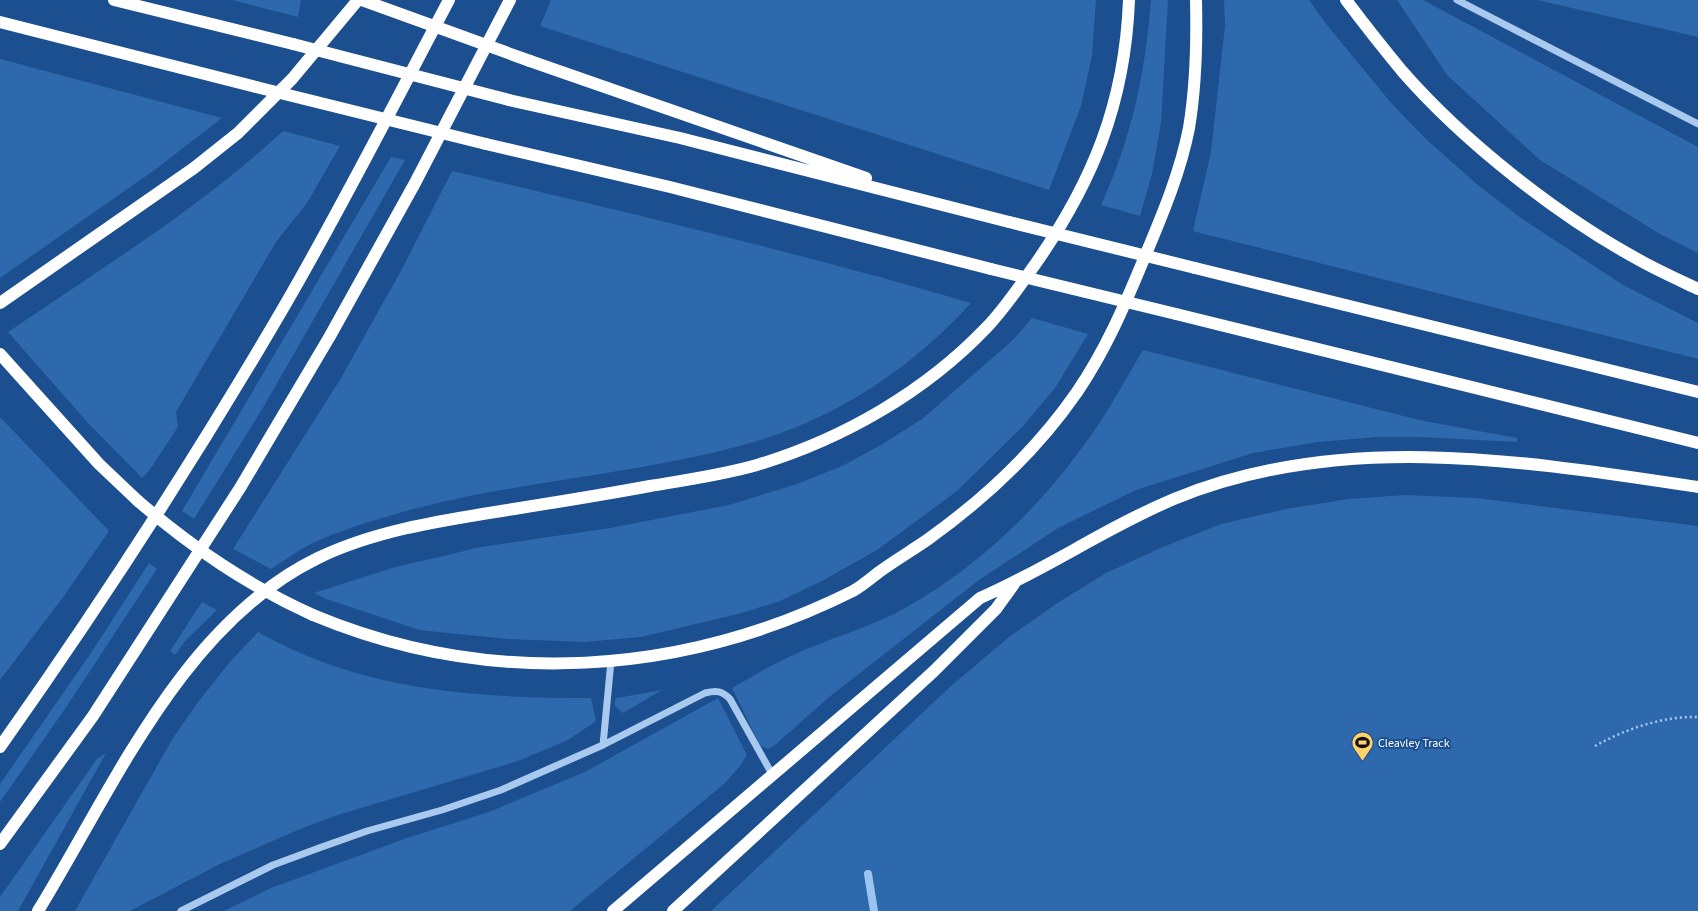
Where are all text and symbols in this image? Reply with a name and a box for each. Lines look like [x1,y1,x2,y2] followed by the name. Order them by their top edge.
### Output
[1350,730,1376,763] sports icon: Cleavley Track
[1378,735,1450,752] place label: Cleavley Track

